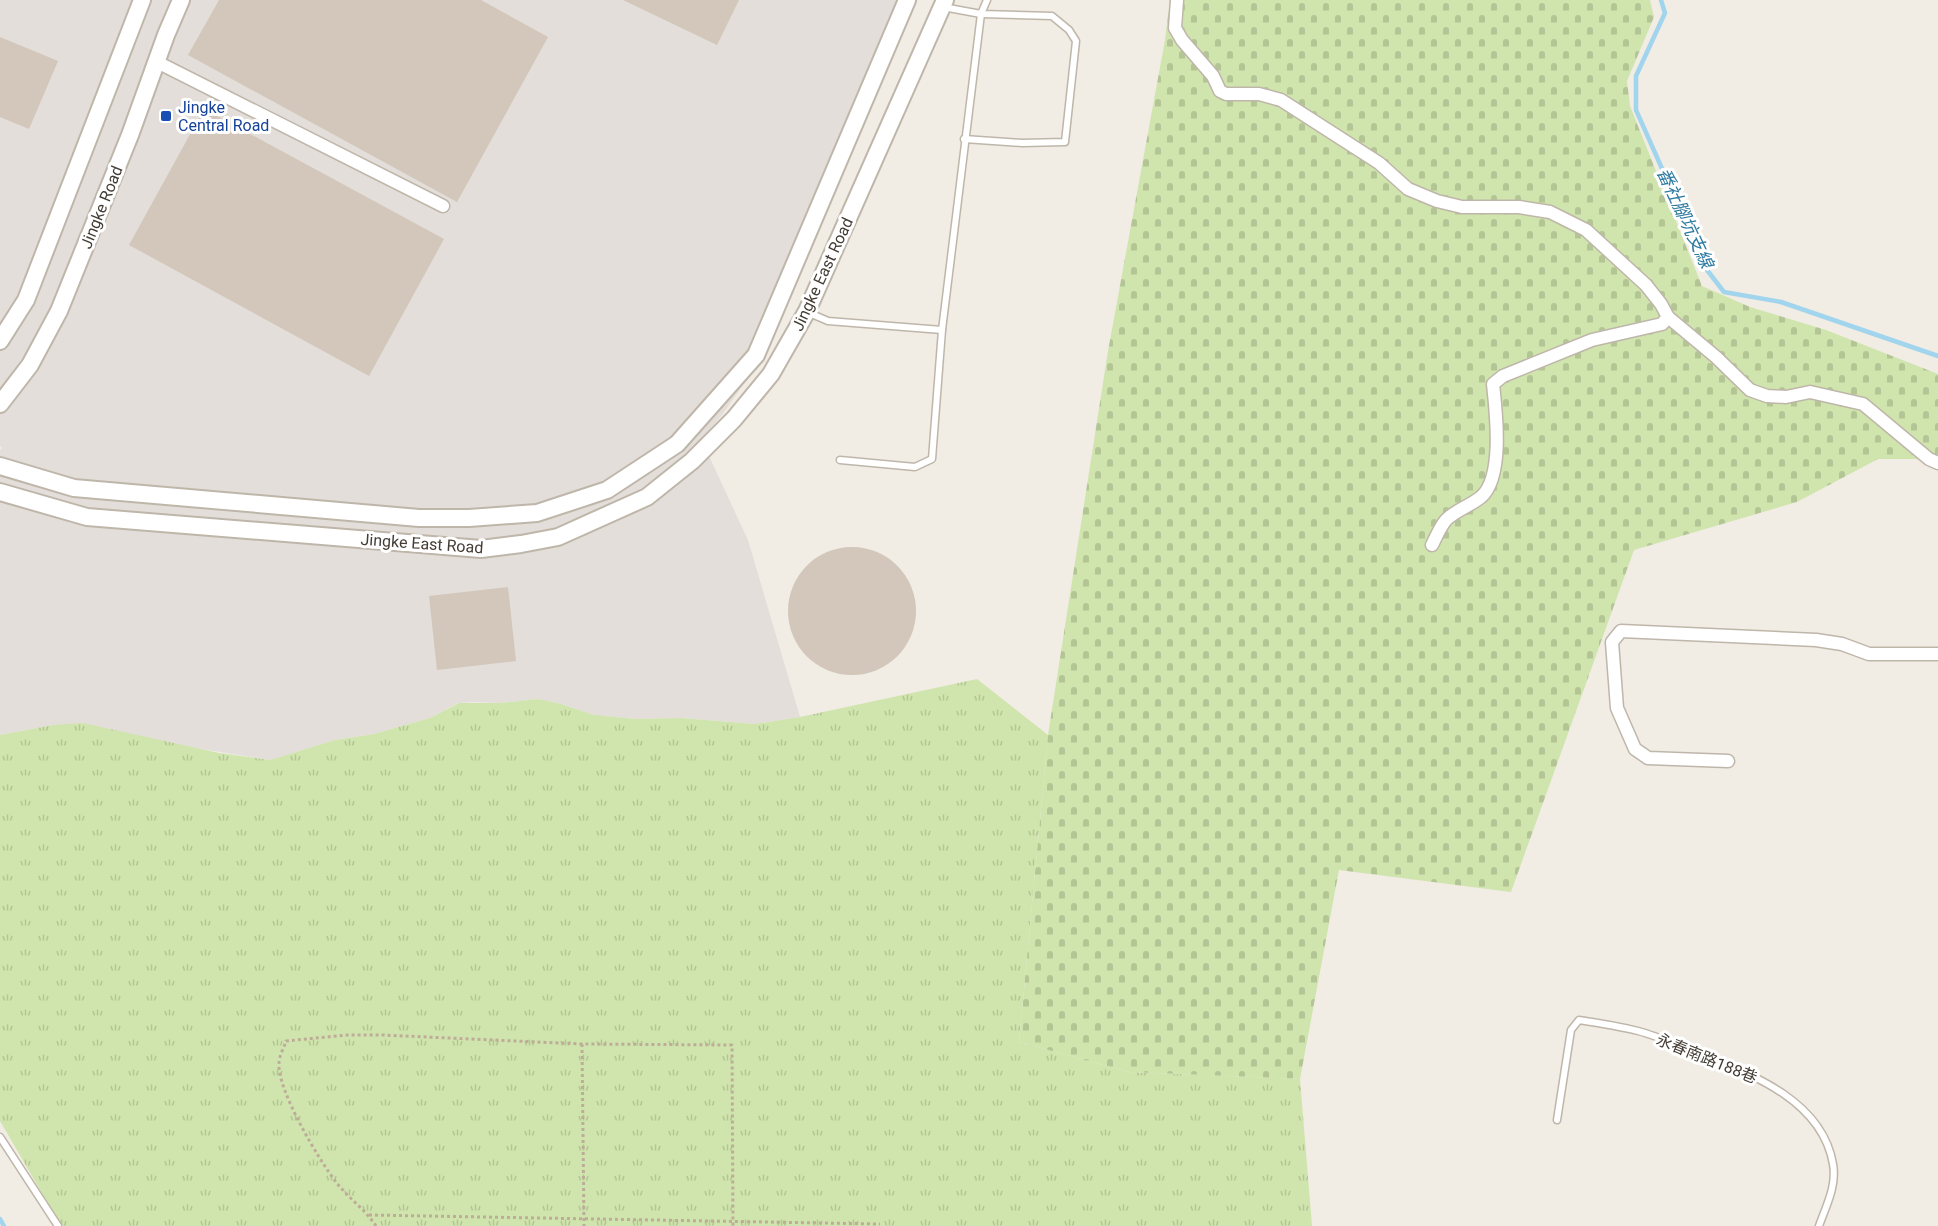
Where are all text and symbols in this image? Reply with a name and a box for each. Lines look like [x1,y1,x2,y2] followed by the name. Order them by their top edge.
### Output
[178,98,269,135] place label: Jingke Central Road
[159,109,173,123] marker: Jingke Central Road
[76,163,127,251] street label: Jingke Road
[1653,164,1719,273] water label: 番社腳坑支線
[788,214,857,334] street label: Jingke East Road
[360,530,484,557] street label: Jingke East Road
[1654,1030,1760,1087] street label: 永春南路188巷

